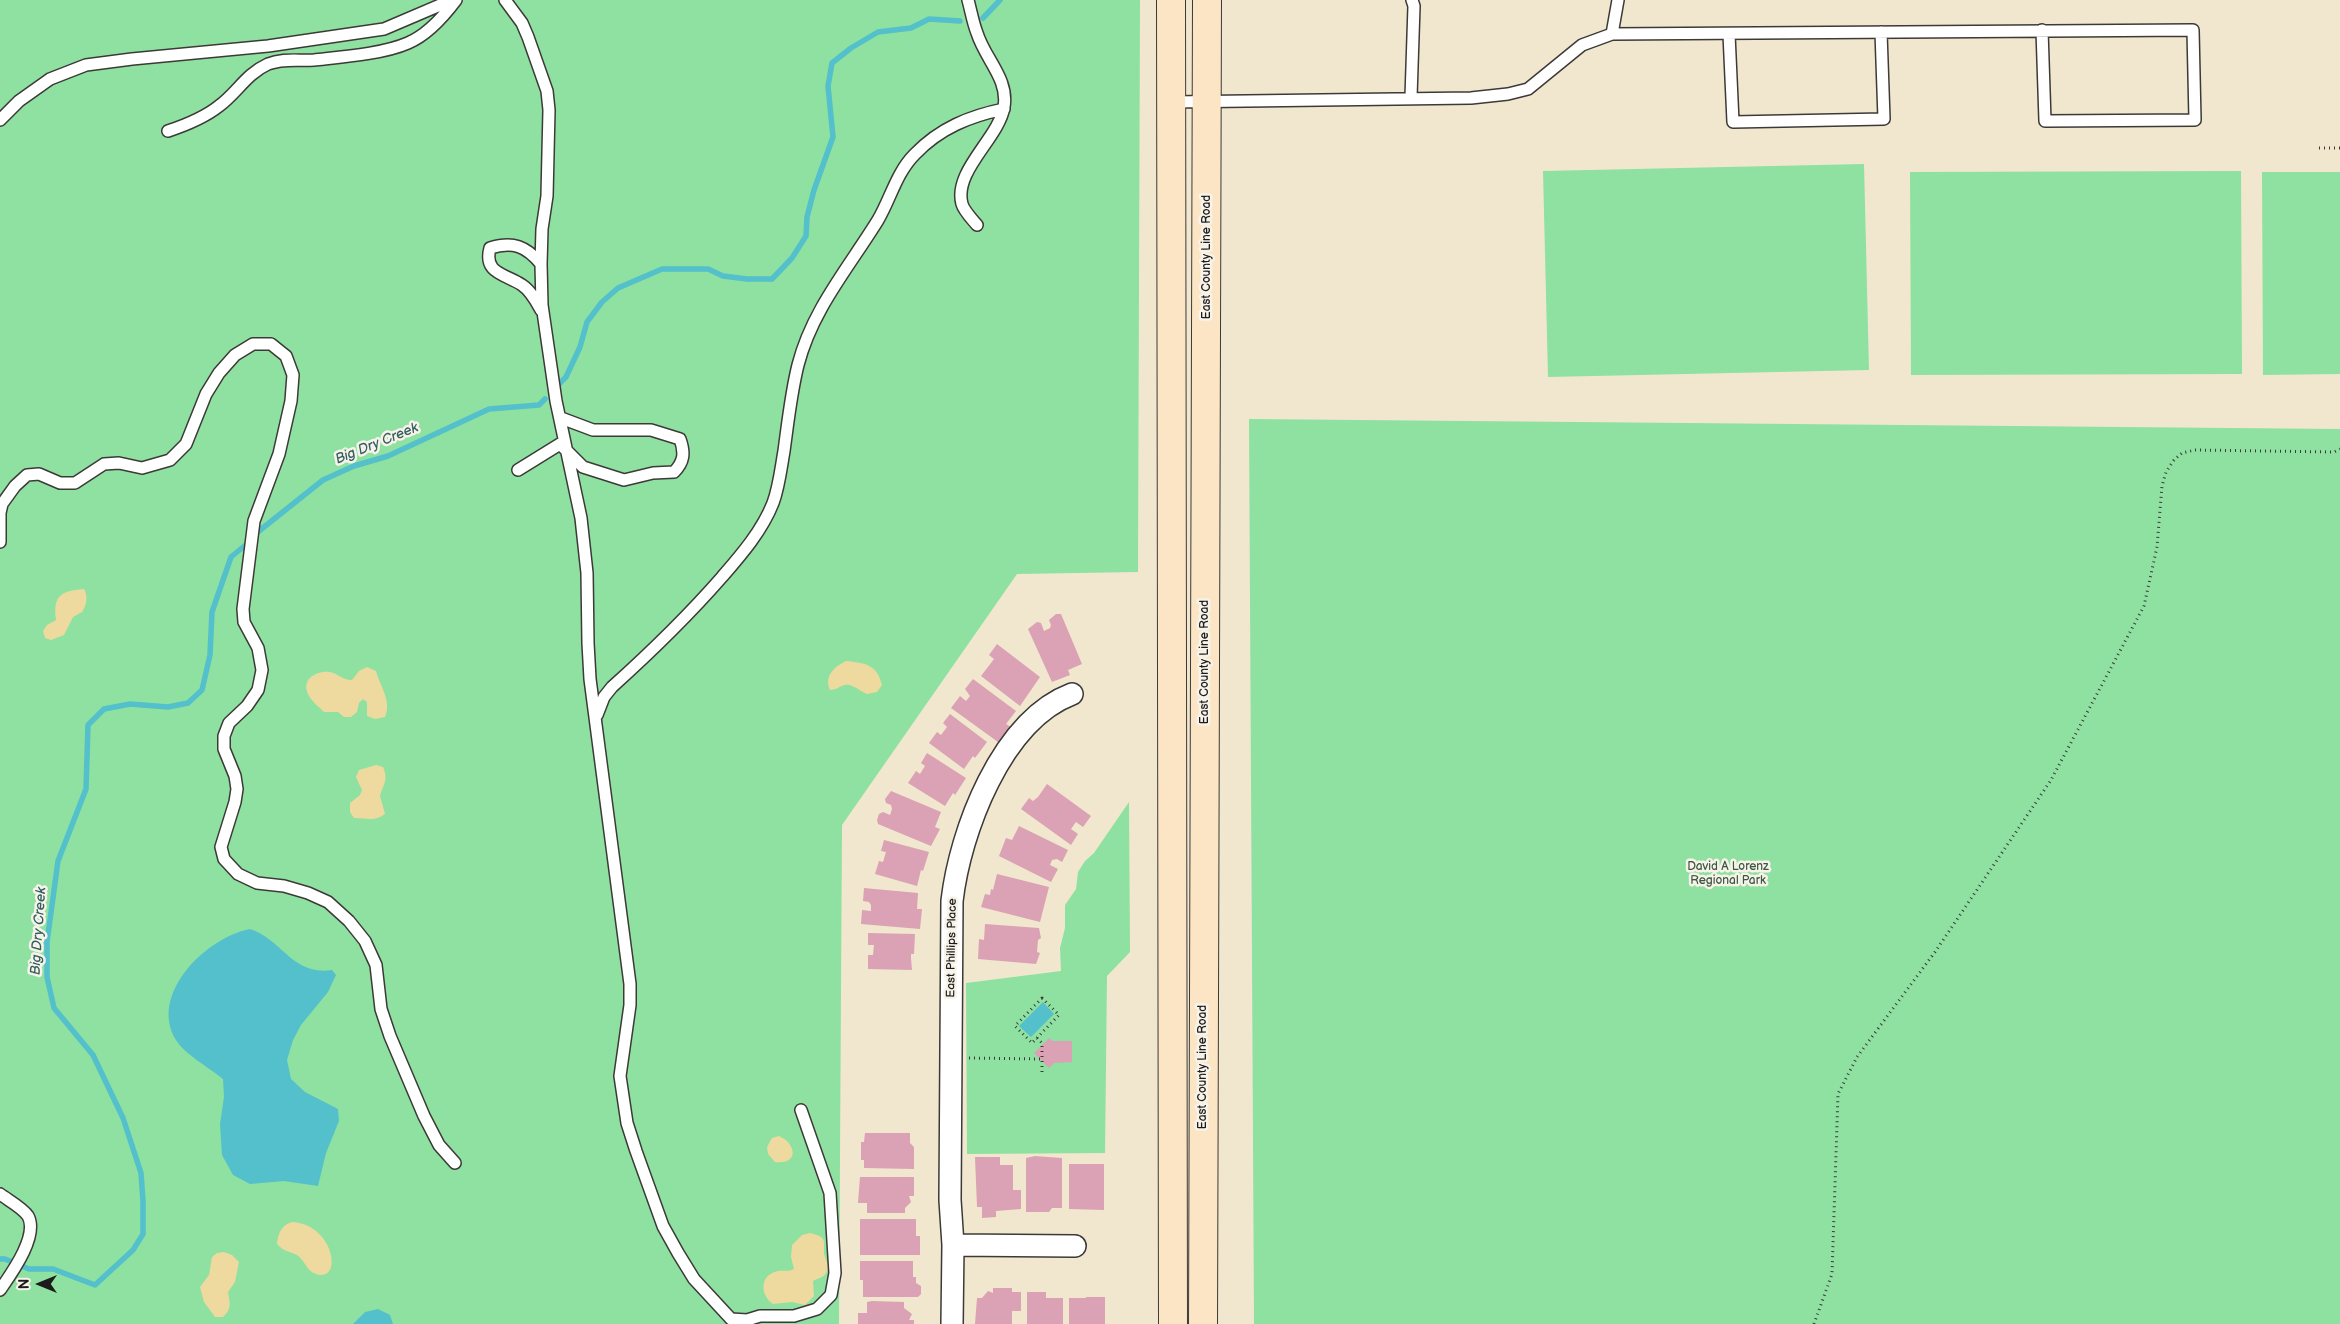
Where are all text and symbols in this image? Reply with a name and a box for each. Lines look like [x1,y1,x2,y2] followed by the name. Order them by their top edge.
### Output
[1200,195,1214,319] street label: East County Line Road
[333,420,421,468] water label: Big Dry Creek
[1198,600,1212,724] street label: East County Line Road
[1687,860,1769,888] park label: David A Lorenz Regional Park
[28,886,50,976] water label: Big Dry Creek
[944,898,960,998] street label: East Phillips Place
[1196,1005,1210,1129] street label: East County Line Road
[15,1259,65,1309] north arrow
[16,1279,33,1289] text: N

